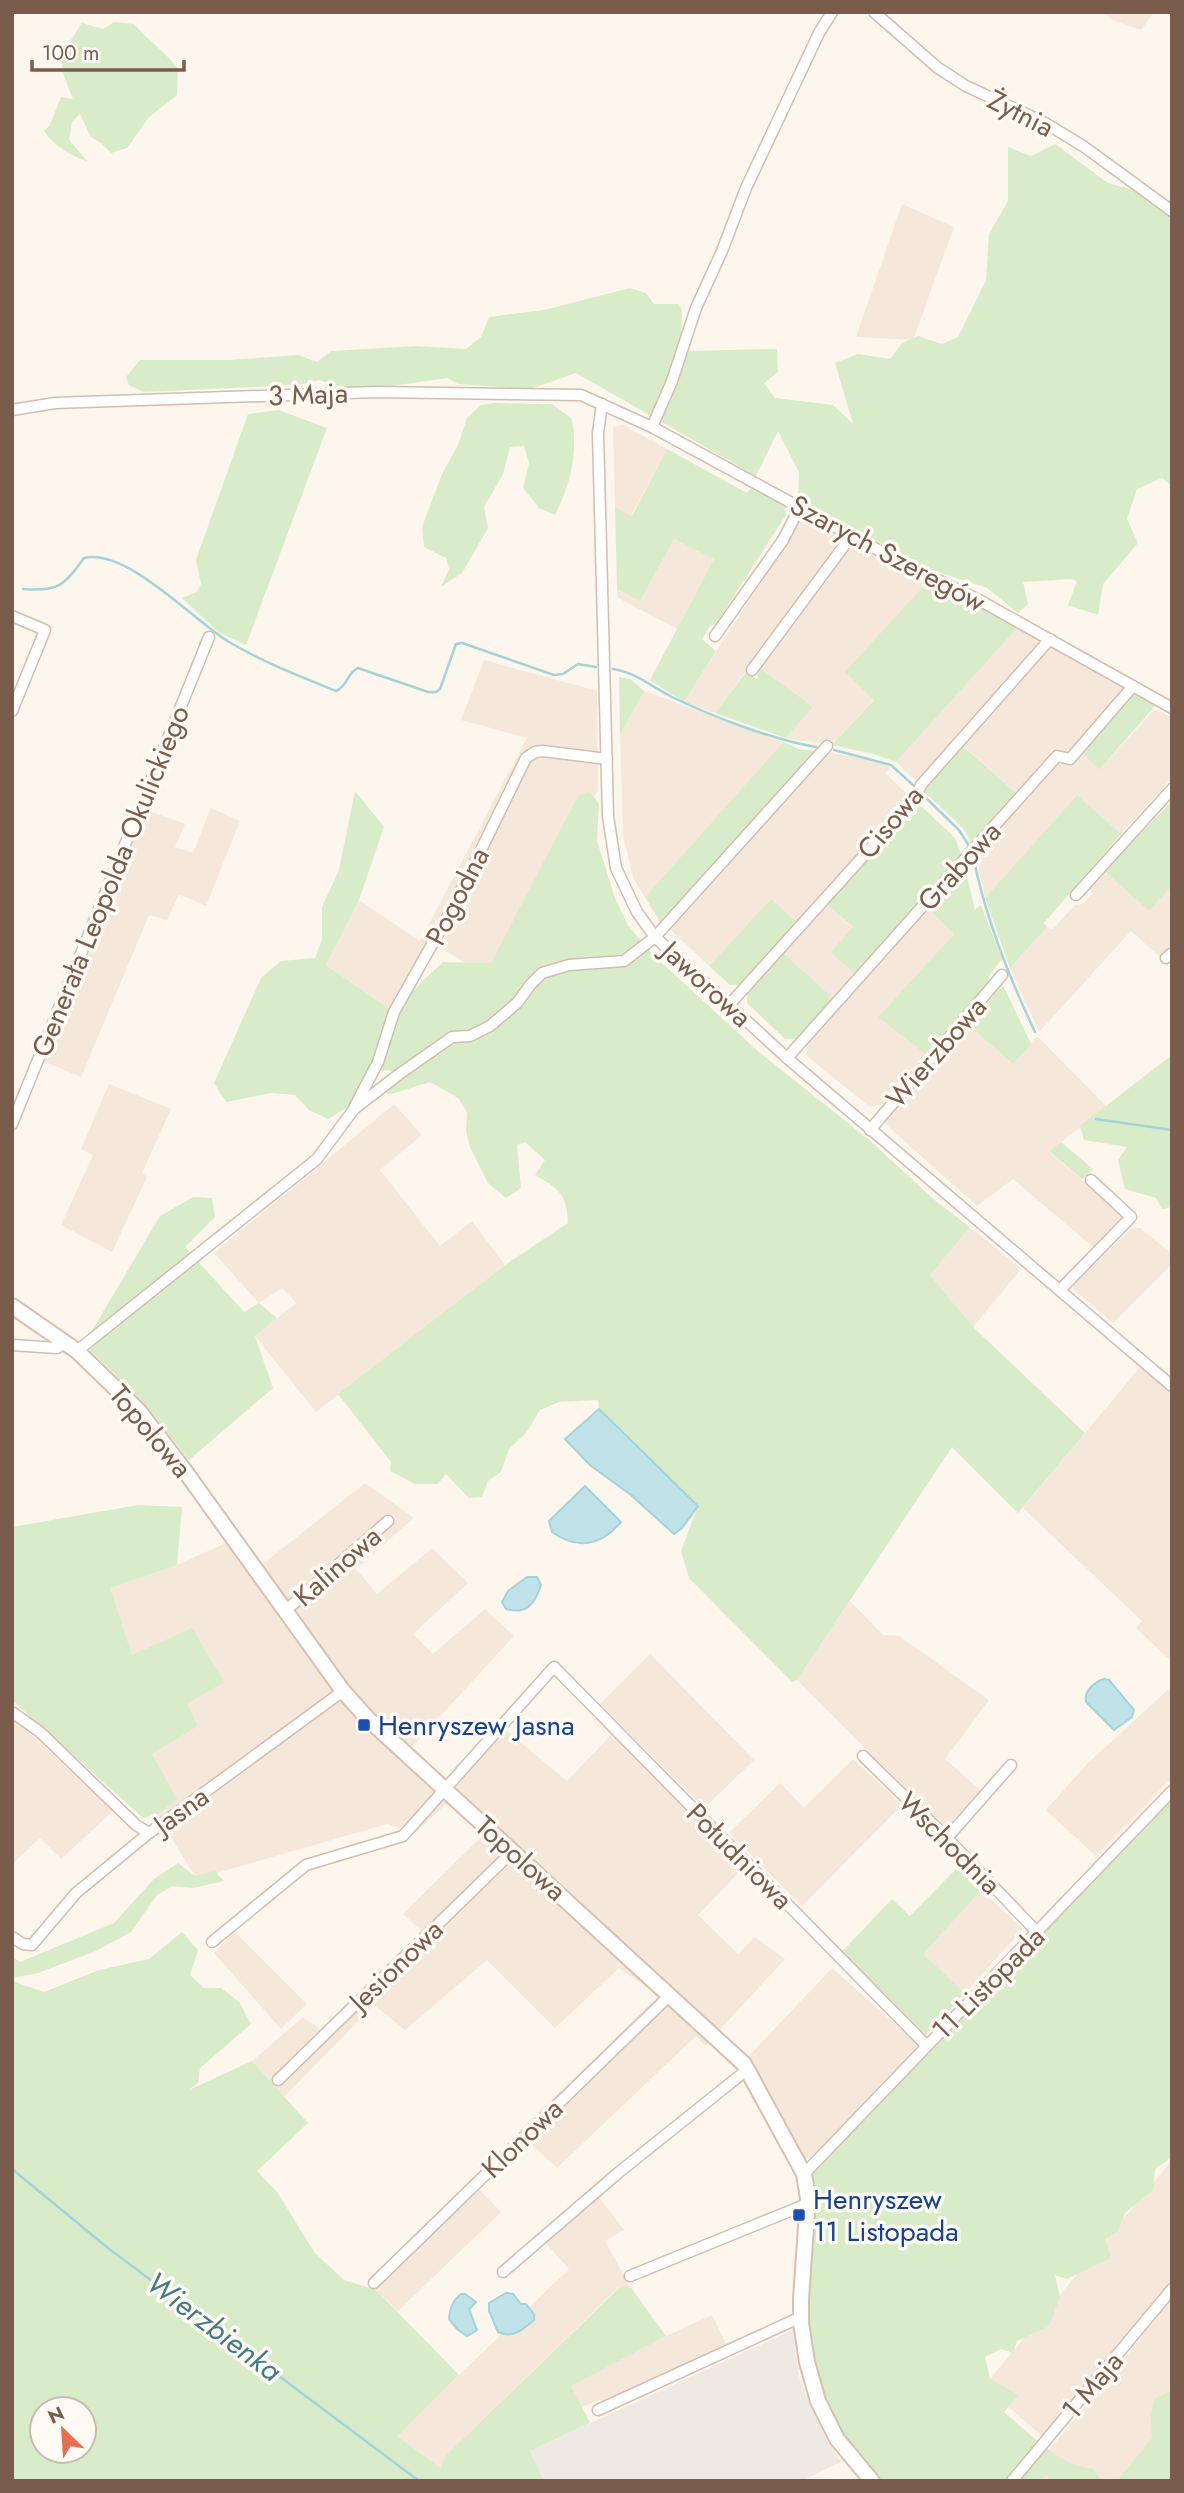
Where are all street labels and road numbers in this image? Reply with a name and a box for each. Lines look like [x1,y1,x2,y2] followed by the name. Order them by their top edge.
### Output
[980,79,1061,148] street label: Żytnia
[267,373,349,416] street label: 3 Maja
[783,485,993,622] street label: Szarych Szeregów
[21,699,200,1063] street label: Generała Leopolda Okulickiego
[847,777,933,868] street label: Cisowa
[908,812,1011,920] street label: Grabowa
[415,840,500,952] street label: Pogodna
[649,929,761,1037] street label: Jaworowa
[876,988,996,1117] street label: Wierzbowa
[99,1376,202,1487] street label: Topolowa
[284,1516,390,1616] street label: Kalinowa
[142,1776,217,1847] street label: Jasna
[889,1783,1010,1904] street label: Wschodnia
[677,1794,802,1919] street label: Południowa
[466,1806,575,1911] street label: Topolowa
[337,1910,453,2024] street label: Jesionowa
[922,1917,1054,2049] street label: 11 Listopada
[472,2089,572,2188] street label: Klonowa
[1052,2342,1133,2428] street label: 1 Maja

